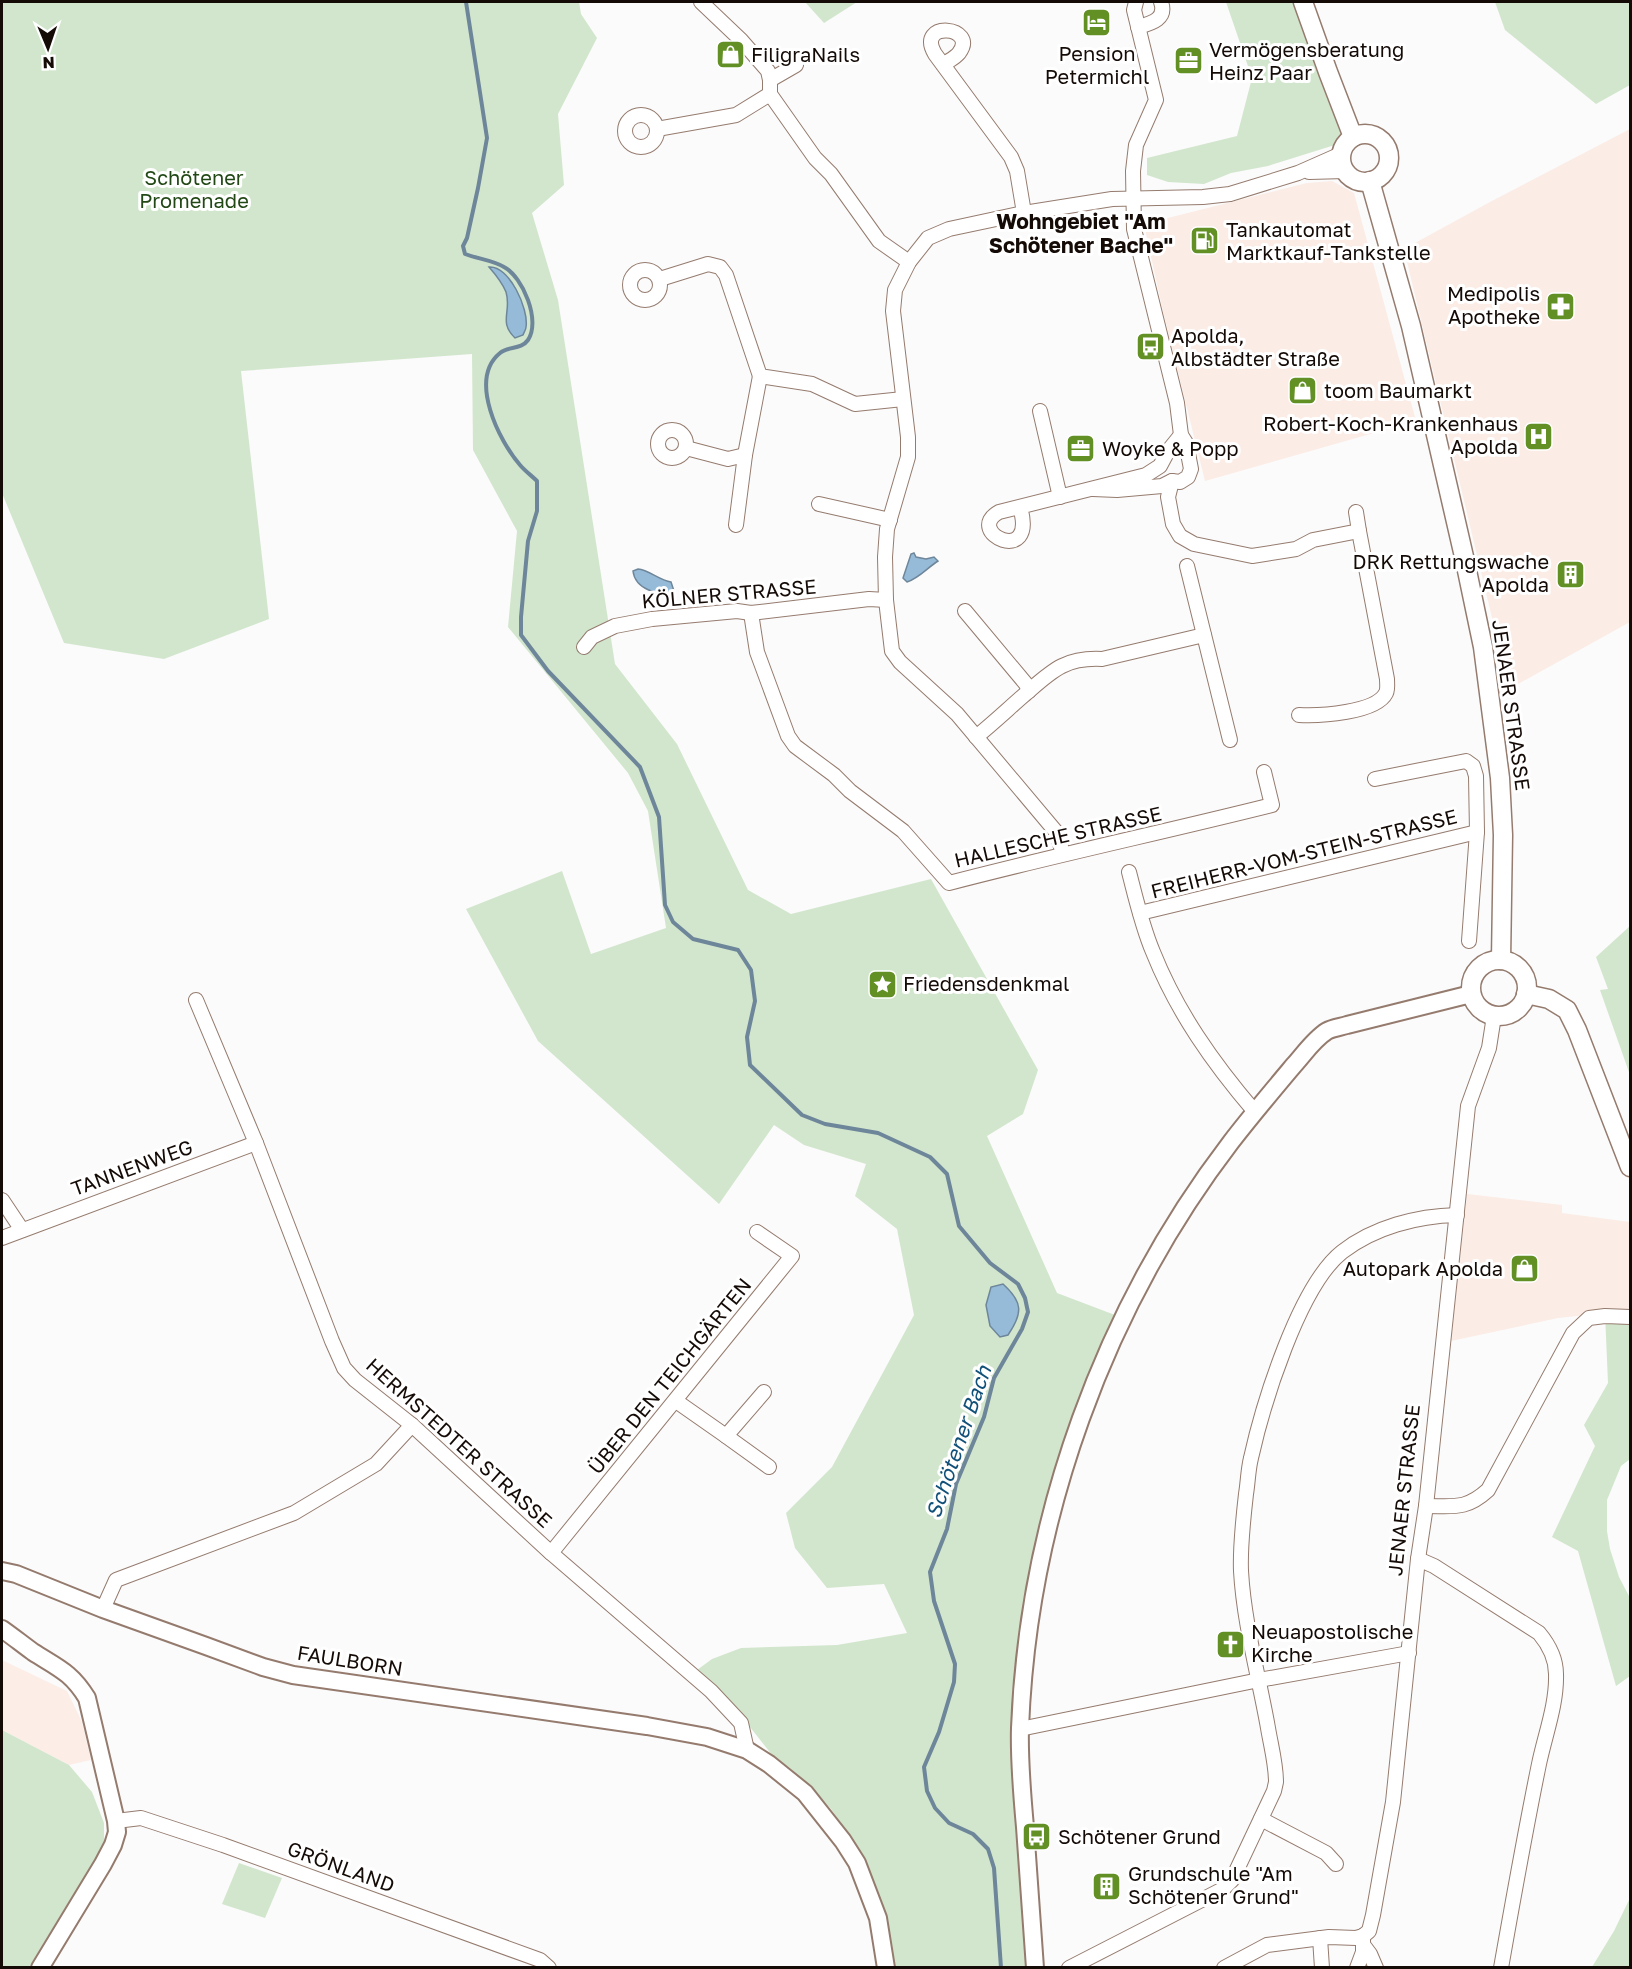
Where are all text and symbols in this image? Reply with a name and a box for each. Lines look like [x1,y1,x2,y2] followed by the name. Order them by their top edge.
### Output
[1081,7,1113,39] hotel icon: Pension Petermichl
[18,18,78,78] north arrow
[1209,37,1404,84] place label: Vermögensberatung Heinz Paar
[714,39,746,71] shop icon: FiligraNails
[1045,41,1149,88] place label: Pension Petermichl
[751,42,860,66] place label: FiligraNails
[1172,45,1204,77] office icon: Vermögensberatung Heinz Paar
[42,53,55,73] text: N
[139,165,249,212] park label: Schötener Promenade
[989,208,1173,258] district label: Wohngebiet "Am Schötener Bache"
[1226,217,1431,264] place label: Tankautomat Marktkauf-Tankstelle
[1189,225,1221,257] fuel station icon: Tankautomat Marktkauf-Tankstelle
[1447,281,1540,328] place label: Medipolis Apotheke
[1545,290,1577,322] pharmacy icon: Medipolis Apotheke
[1171,323,1340,370] place label: Apolda, Albstädter Straße
[1134,331,1166,363] bus stop icon: Apolda, Albstädter Straße
[1287,375,1319,407] shop icon: toom Baumarkt
[1324,378,1472,402] place label: toom Baumarkt
[1263,411,1518,458] place label: Robert-Koch-Krankenhaus Apolda
[1523,420,1555,452] hospital icon: Robert-Koch-Krankenhaus Apolda
[1065,433,1097,465] office icon: Woyke & Popp
[1102,436,1239,460] place label: Woyke & Popp
[1353,549,1549,596] place label: DRK Rettungswache Apolda
[1554,558,1586,590] building icon: DRK Rettungswache Apolda
[641,573,817,613] street label: KÖLNER STRASSE
[1488,618,1536,792] street label: JENAER STRASSE
[952,800,1164,872] street label: HALLESCHE STRASSE
[1148,803,1459,903] street label: FREIHERR-VOM-STEIN-STRASSE
[866,968,898,1000] place icon: Friedensdenkmal
[903,971,1069,995] place label: Friedensdenkmal
[68,1134,196,1200] street label: TANNENWEG
[1508,1253,1540,1285] shop icon: Autopark Apolda
[1343,1256,1503,1280] place label: Autopark Apolda
[583,1273,756,1478] street label: ÜBER DEN TEICHGÄRTEN
[362,1352,558,1532] street label: HERMSTEDTER STRASSE
[920,1361,997,1521] water label: Schötener Bach
[1382,1403,1424,1577] street label: JENAER STRASSE
[1251,1619,1413,1666] place label: Neuapostolische Kirche
[1214,1628,1246,1660] church icon: Neuapostolische Kirche
[296,1640,405,1680] street label: FAULBORN
[1021,1821,1053,1853] bus stop icon: Schötener Grund
[1058,1824,1221,1848] place label: Schötener Grund
[284,1836,398,1897] street label: GRÖNLAND
[1128,1861,1299,1908] place label: Grundschule "Am Schötener Grund"
[1091,1870,1123,1902] building icon: Grundschule "Am Schötener Grund"

